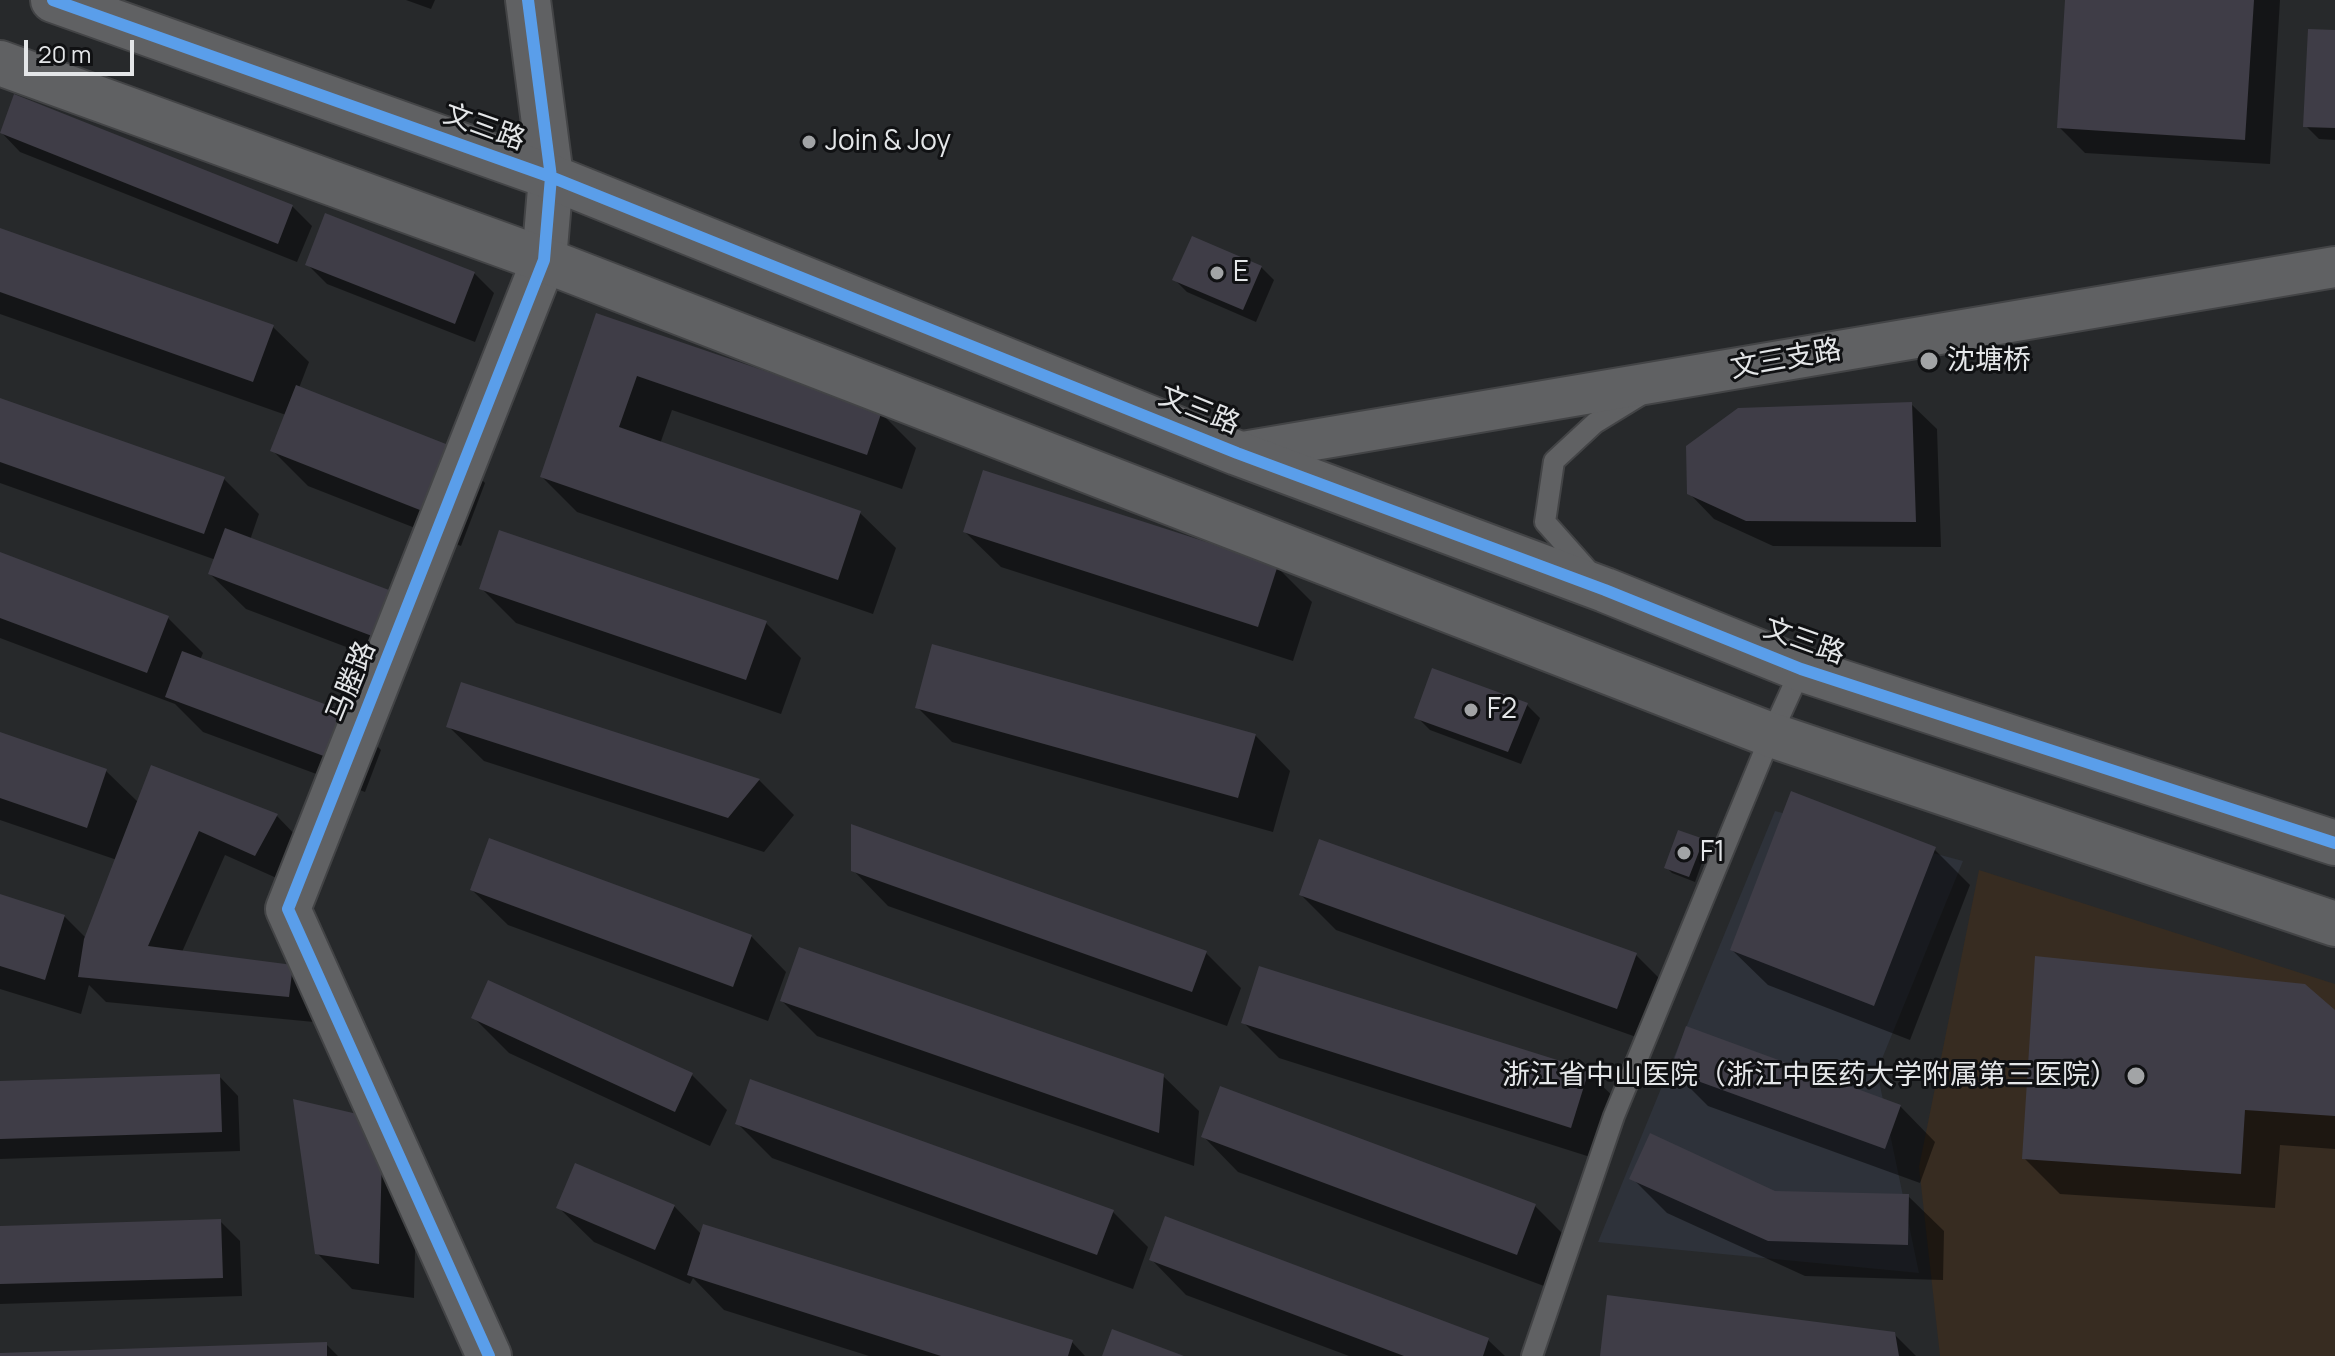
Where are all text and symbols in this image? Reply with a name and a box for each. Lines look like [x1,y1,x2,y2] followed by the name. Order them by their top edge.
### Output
[28,24,138,74] scale bar
[38,37,91,70] text: 20 m
[439,98,529,158] street label: 文三路
[825,125,951,159] place label: Join & Joy
[800,133,818,151] marker: Join & Joy
[1233,256,1249,290] place label: E
[1208,264,1226,282] marker: E
[1728,334,1844,386] street label: 文三支路
[1947,344,2031,378] place label: 沈塘桥
[1918,350,1940,372] marker: 沈塘桥
[1154,380,1244,442] street label: 文三路
[1759,612,1849,672] street label: 文三路
[321,637,383,727] street label: 马塍路
[1487,693,1517,727] place label: F2
[1462,701,1480,719] marker: F2
[1700,836,1725,870] place label: F1
[1675,844,1693,862] marker: F1
[1502,1059,2118,1093] place label: 浙江省中山医院（浙江中医药大学附属第三医院）
[2125,1065,2147,1087] marker: 浙江省中山医院（浙江中医药大学附属第三医院）

